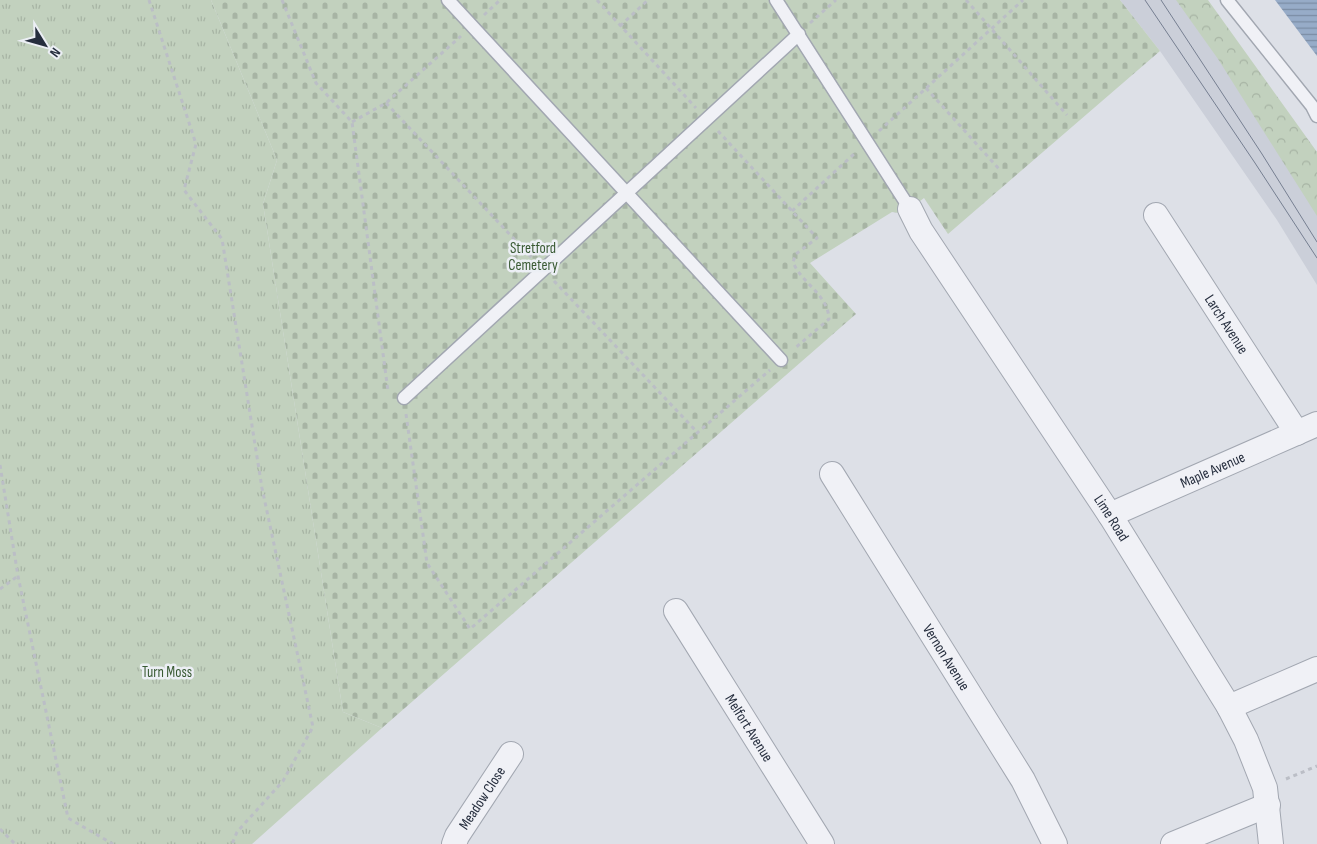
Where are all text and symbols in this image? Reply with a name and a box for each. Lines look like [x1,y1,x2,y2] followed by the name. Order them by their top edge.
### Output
[20,20,70,70] north arrow
[46,44,64,61] text: N
[508,239,558,275] park label: Stretford Cemetery
[1200,291,1253,357] street label: Larch Avenue
[1177,447,1248,492] street label: Maple Avenue
[1090,491,1133,545] street label: Lime Road
[919,620,974,694] street label: Vernon Avenue
[142,663,192,682] park label: Turn Moss
[721,691,778,765] street label: Melfort Avenue
[454,763,510,833] street label: Meadow Close

